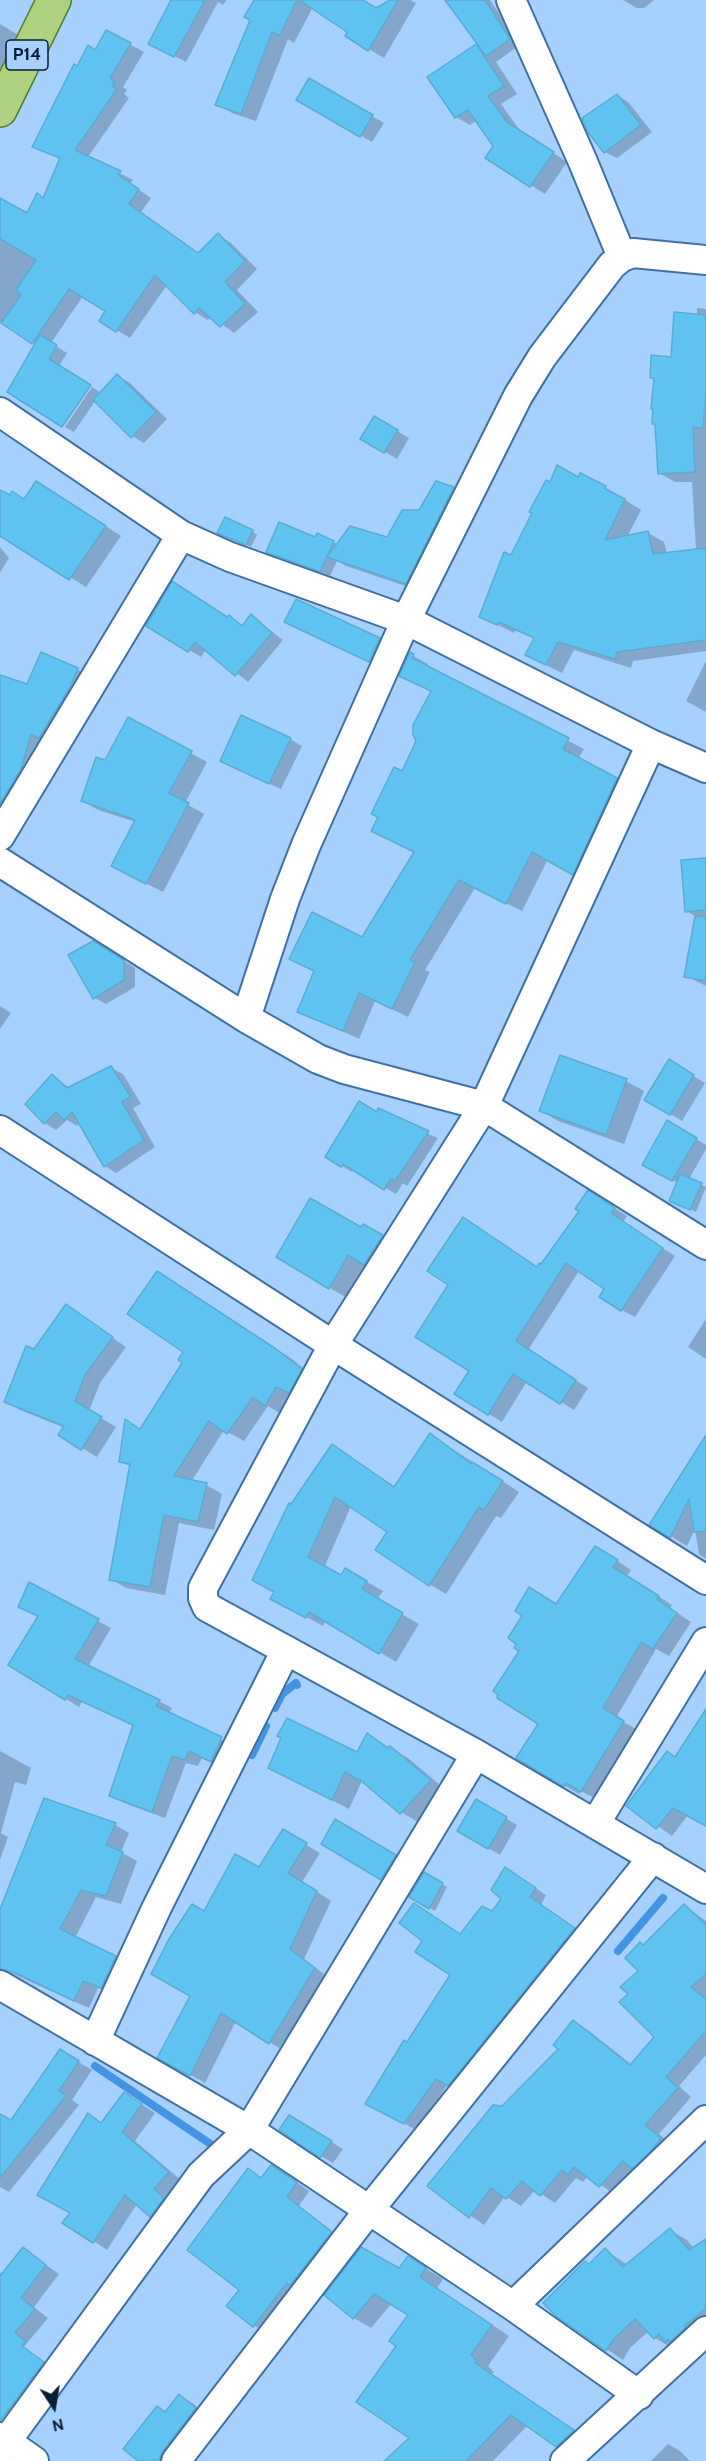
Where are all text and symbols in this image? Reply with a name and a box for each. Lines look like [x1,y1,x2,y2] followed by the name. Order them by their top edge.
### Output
[6,40,48,70] road number: P14
[24,2377,84,2437] north arrow
[50,2415,65,2436] text: N

